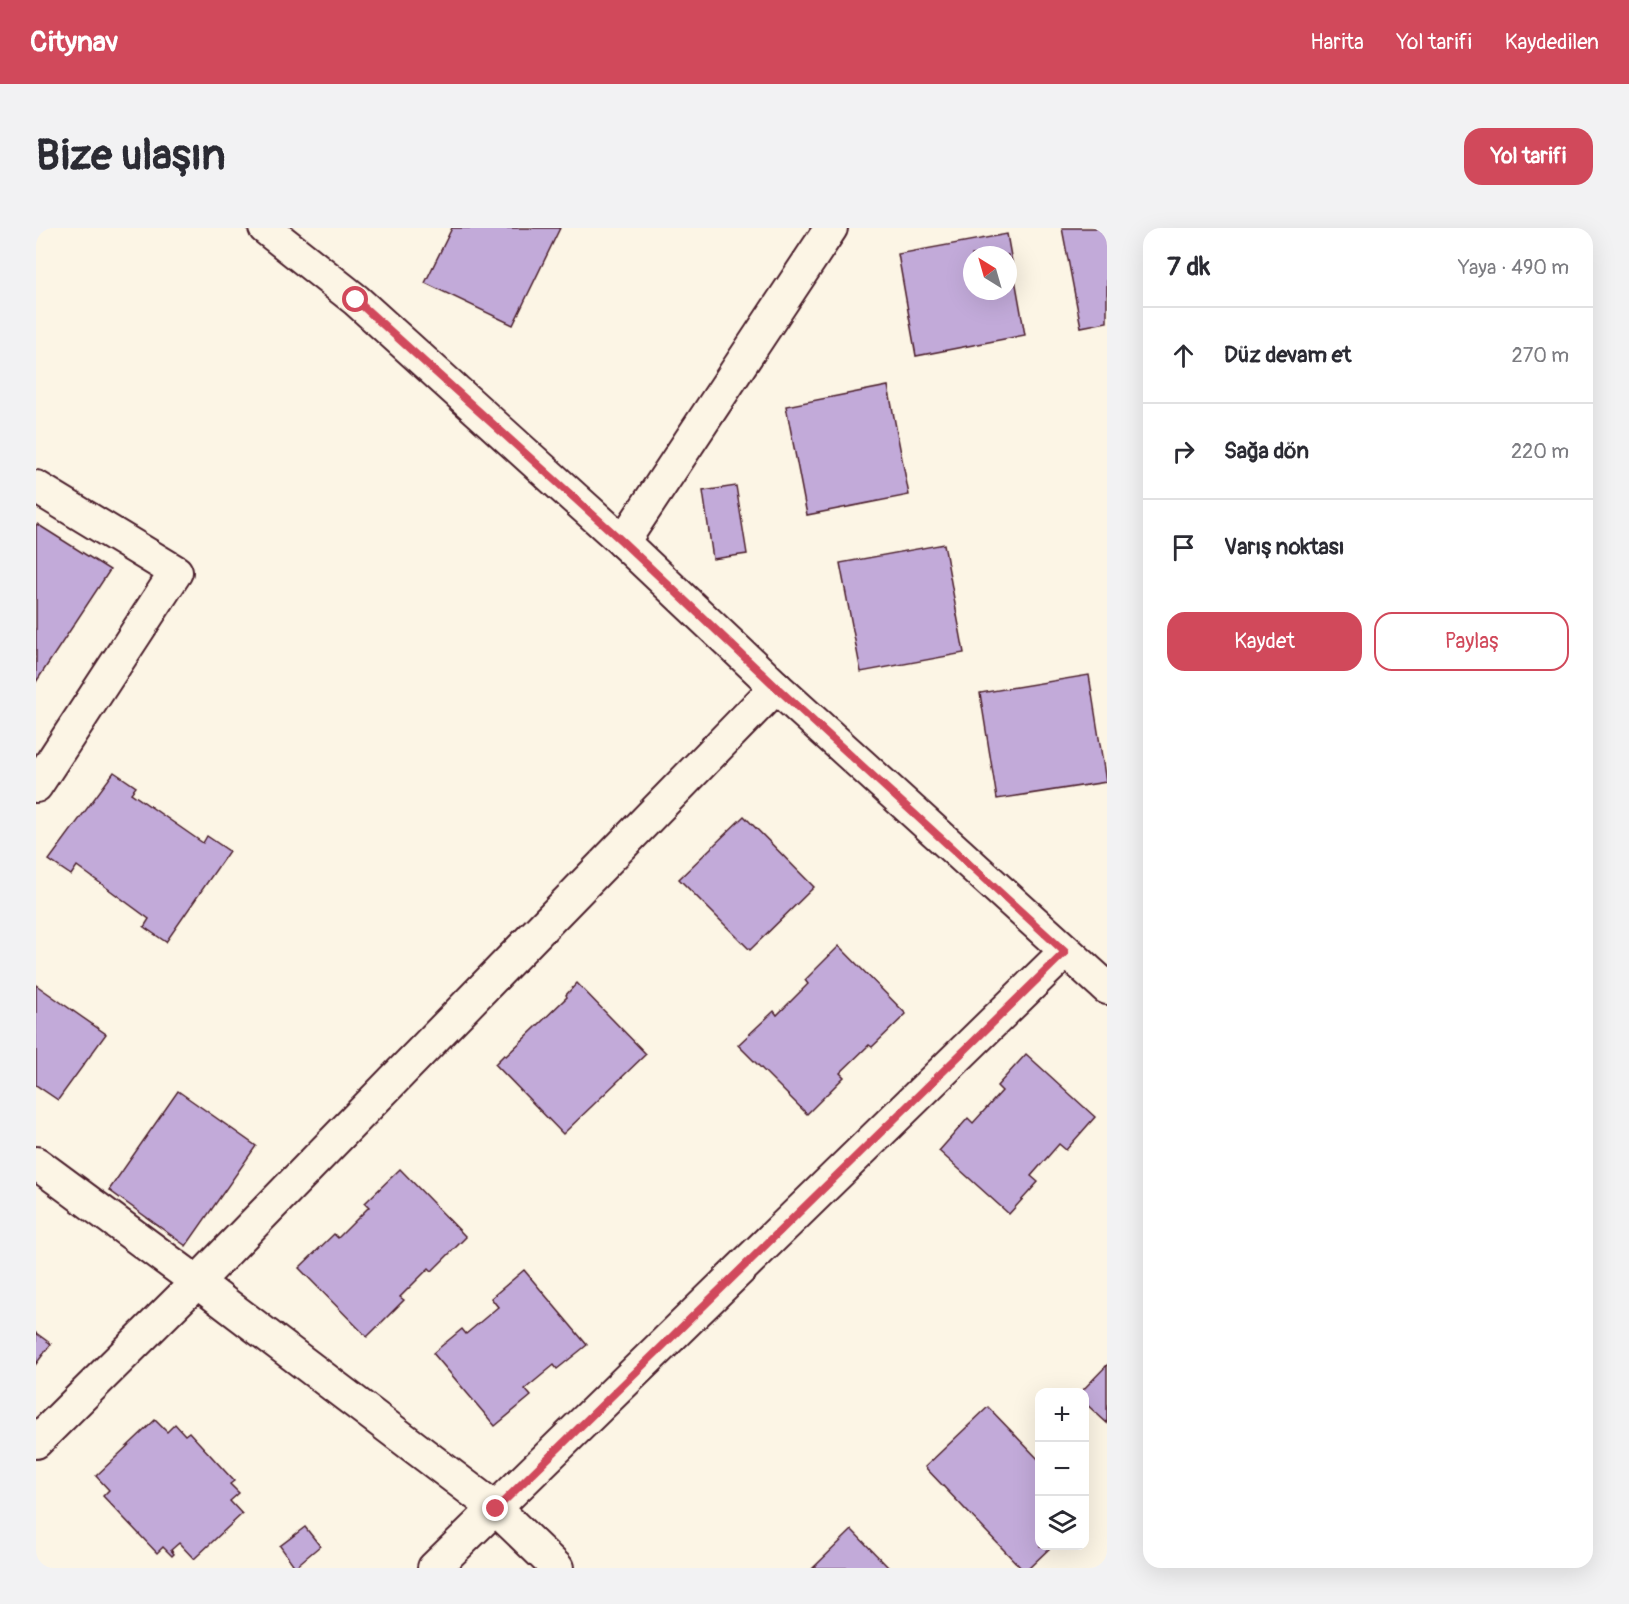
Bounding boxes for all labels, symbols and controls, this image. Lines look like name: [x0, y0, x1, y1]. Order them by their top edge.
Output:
text: Citynav: [30, 25, 118, 60]
text: Harita: [1310, 29, 1364, 56]
text: Yol tarifi: [1397, 29, 1472, 56]
text: Kaydedilen: [1505, 29, 1599, 56]
button: Yol tarifi: [1464, 128, 1593, 185]
text: Bize ulaşın: [36, 130, 226, 182]
north arrow: [963, 246, 1017, 300]
text: 7 dk: [1167, 251, 1210, 283]
text: Yaya · 490 m: [1458, 255, 1569, 280]
route start: [342, 286, 368, 312]
icon: ahead: [1167, 339, 1200, 372]
text: Düz devam et: [1224, 341, 1351, 369]
text: 270 m: [1511, 343, 1569, 368]
icon: right: [1167, 435, 1200, 468]
text: Sağa dön: [1224, 437, 1309, 465]
text: 220 m: [1511, 439, 1569, 464]
icon: arrive: [1167, 531, 1200, 564]
text: Varış noktası: [1224, 533, 1345, 561]
button: Kaydet: [1167, 612, 1362, 671]
button: Paylaş: [1374, 612, 1569, 671]
map controls: [1035, 1388, 1089, 1550]
button: +: [1035, 1388, 1089, 1442]
button: −: [1035, 1442, 1089, 1496]
route end: [482, 1495, 508, 1521]
button: layers: [1035, 1496, 1089, 1550]

